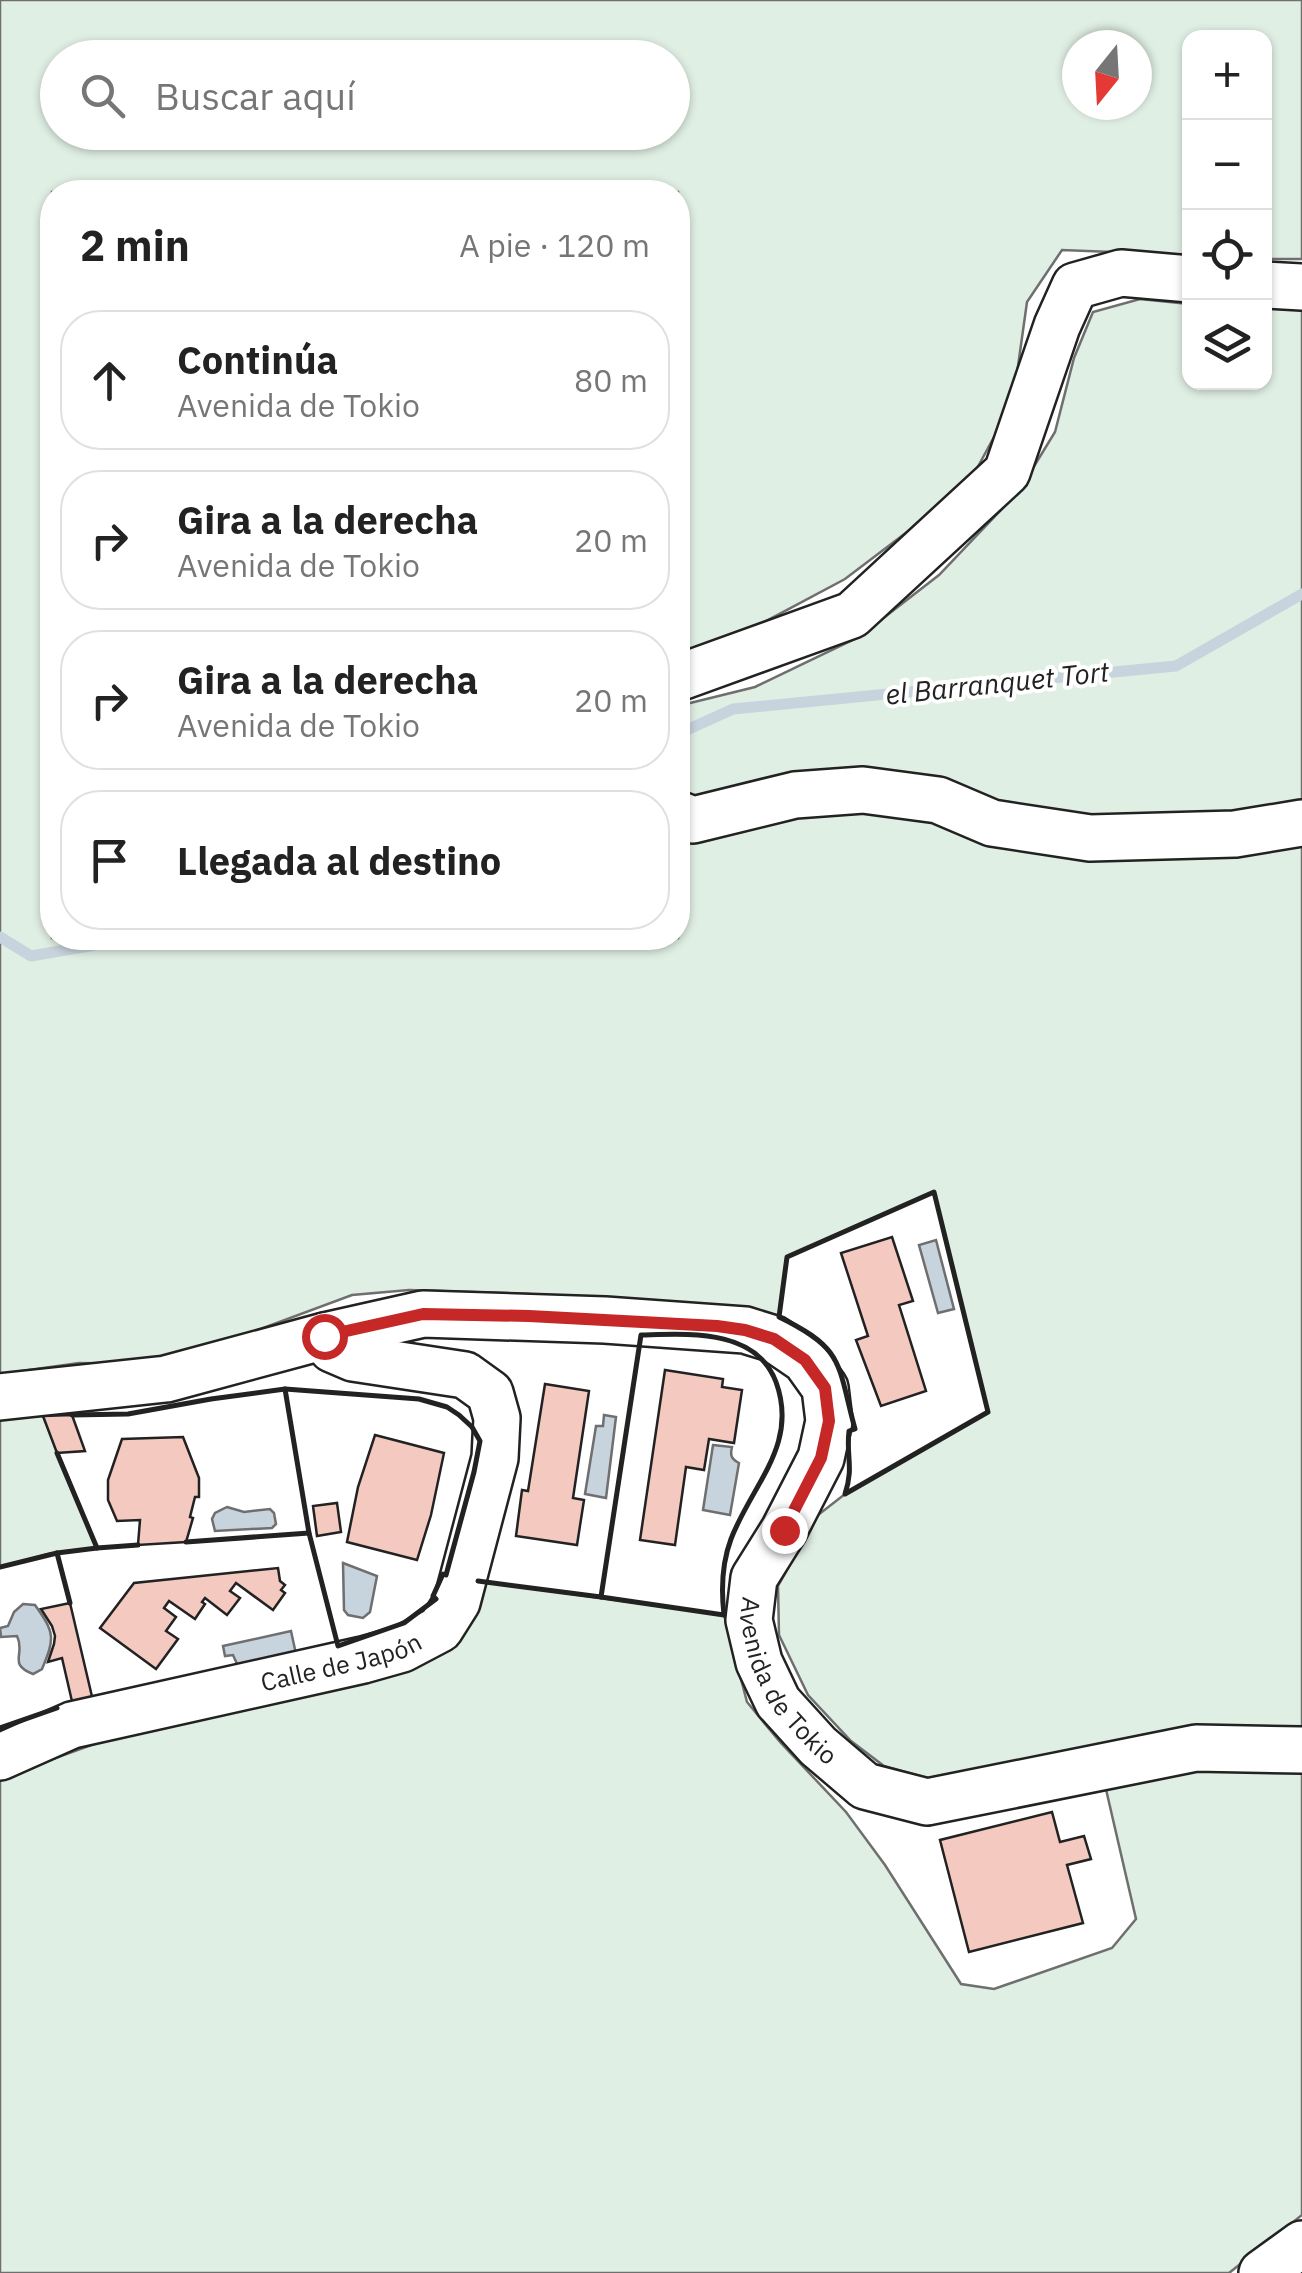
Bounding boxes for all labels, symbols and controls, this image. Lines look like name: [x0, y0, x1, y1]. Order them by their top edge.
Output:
north arrow: [1062, 30, 1152, 120]
map controls: [1182, 30, 1272, 390]
button: +: [1182, 30, 1272, 120]
search box: [40, 40, 690, 150]
icon: search: [75, 68, 130, 123]
text: Buscar aquí: [155, 71, 356, 120]
button: −: [1182, 120, 1272, 210]
button: locate: [1182, 210, 1272, 300]
text: 2 min: [80, 218, 190, 273]
text: A pie · 120 m: [459, 224, 650, 266]
button: layers: [1182, 300, 1272, 390]
text: Continúa: [177, 335, 338, 384]
icon: ahead: [82, 353, 137, 408]
text: 80 m: [574, 359, 648, 401]
text: Avenida de Tokio: [177, 384, 420, 426]
text: Gira a la derecha: [177, 495, 478, 544]
icon: right: [82, 513, 137, 568]
text: 20 m: [574, 519, 648, 561]
text: Avenida de Tokio: [177, 544, 420, 586]
water label: el Barranquet Tort: [883, 652, 1111, 713]
text: Gira a la derecha: [177, 655, 478, 704]
icon: right: [82, 673, 137, 728]
text: 20 m: [574, 679, 648, 721]
text: Avenida de Tokio: [177, 704, 420, 746]
icon: arrive: [82, 833, 137, 888]
text: Llegada al destino: [177, 836, 501, 885]
route start: [302, 1314, 348, 1360]
route end: [762, 1508, 808, 1554]
street label: Avenida de Tokio: [733, 1596, 844, 1771]
street label: Calle de Japón: [257, 1625, 427, 1698]

